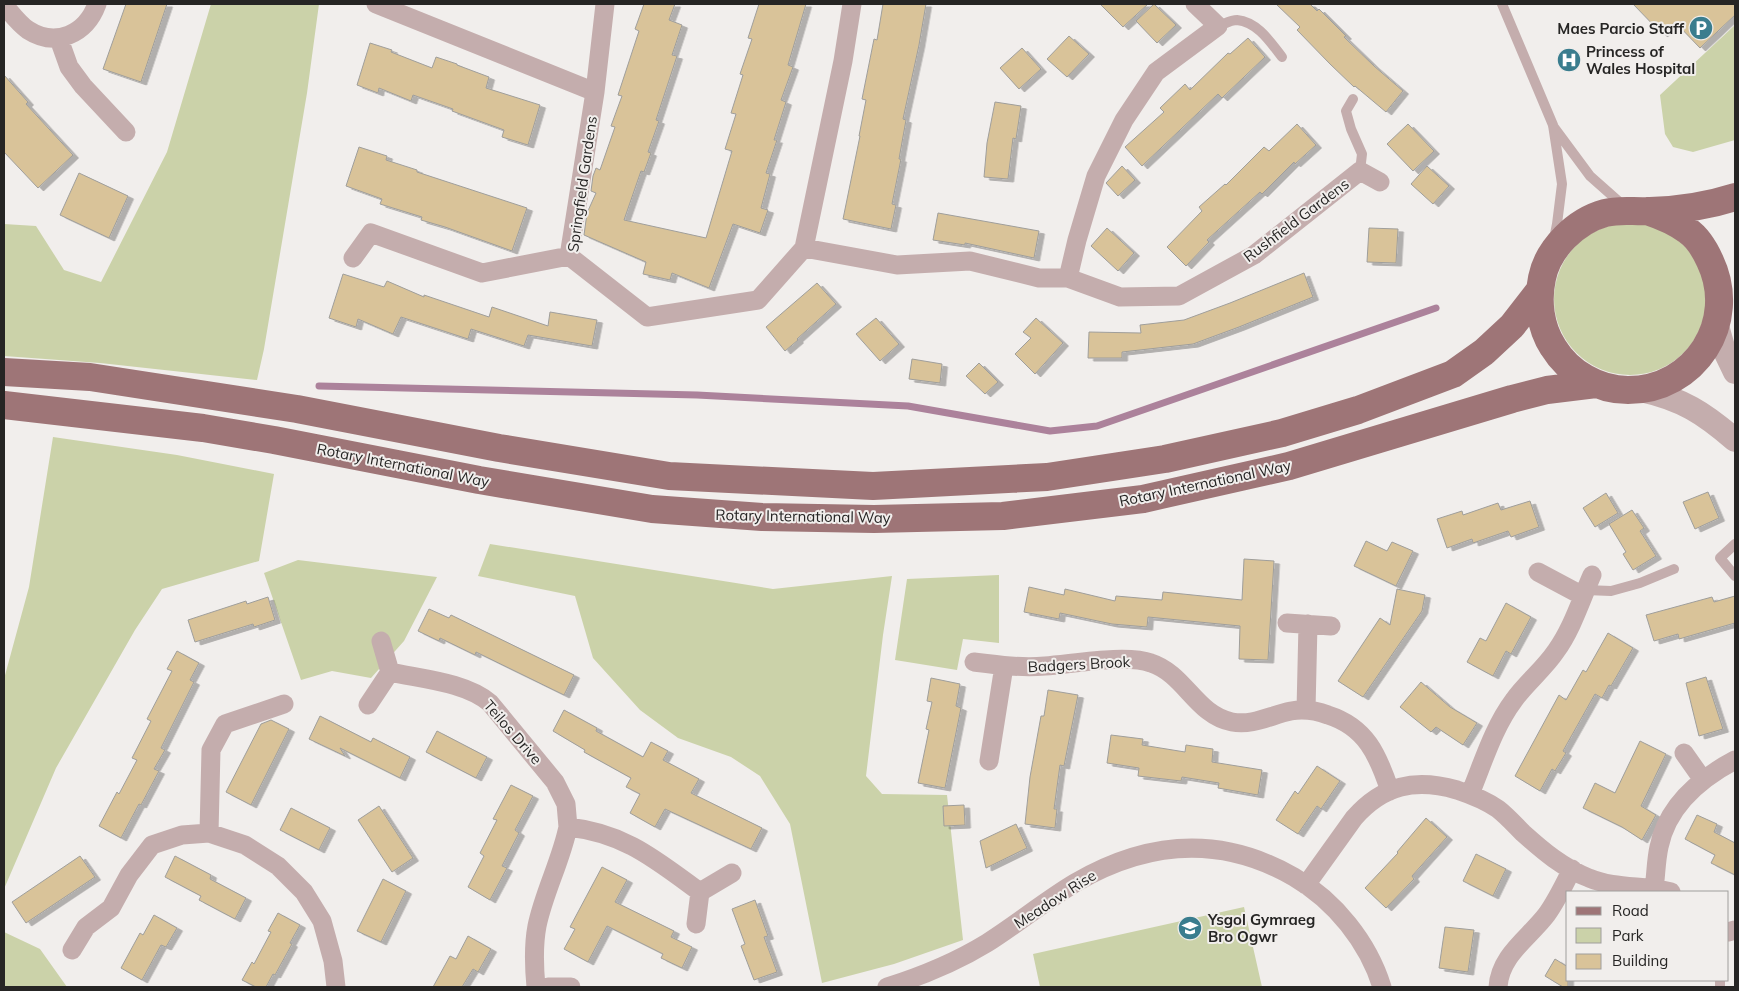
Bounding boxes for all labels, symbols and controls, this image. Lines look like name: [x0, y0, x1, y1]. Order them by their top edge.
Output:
parking icon: Maes Parcio Staff: [1688, 15, 1714, 41]
place label: Maes Parcio Staff: [1557, 19, 1684, 38]
place label: Princess of Wales Hospital: [1586, 42, 1695, 78]
hospital icon: Princess of Wales Hospital: [1556, 47, 1582, 73]
street label: Springfield Gardens: [563, 115, 601, 253]
street label: Rushfield Gardens: [1239, 174, 1353, 266]
street label: Rotary International Way: [315, 439, 491, 491]
street label: Rotary International Way: [1117, 455, 1293, 511]
street label: Rotary International Way: [715, 505, 891, 527]
street label: Badgers Brook: [1027, 652, 1131, 676]
street label: Teilos Drive: [480, 696, 546, 768]
street label: Meadow Rise: [1010, 865, 1100, 933]
legend: [1566, 891, 1729, 981]
text: Road: [1612, 901, 1649, 920]
place label: Ysgol Gymraeg Bro Ogwr: [1207, 910, 1315, 946]
school or university icon: Ysgol Gymraeg Bro Ogwr: [1177, 915, 1203, 941]
text: Park: [1612, 926, 1644, 945]
text: Building: [1612, 951, 1668, 970]

